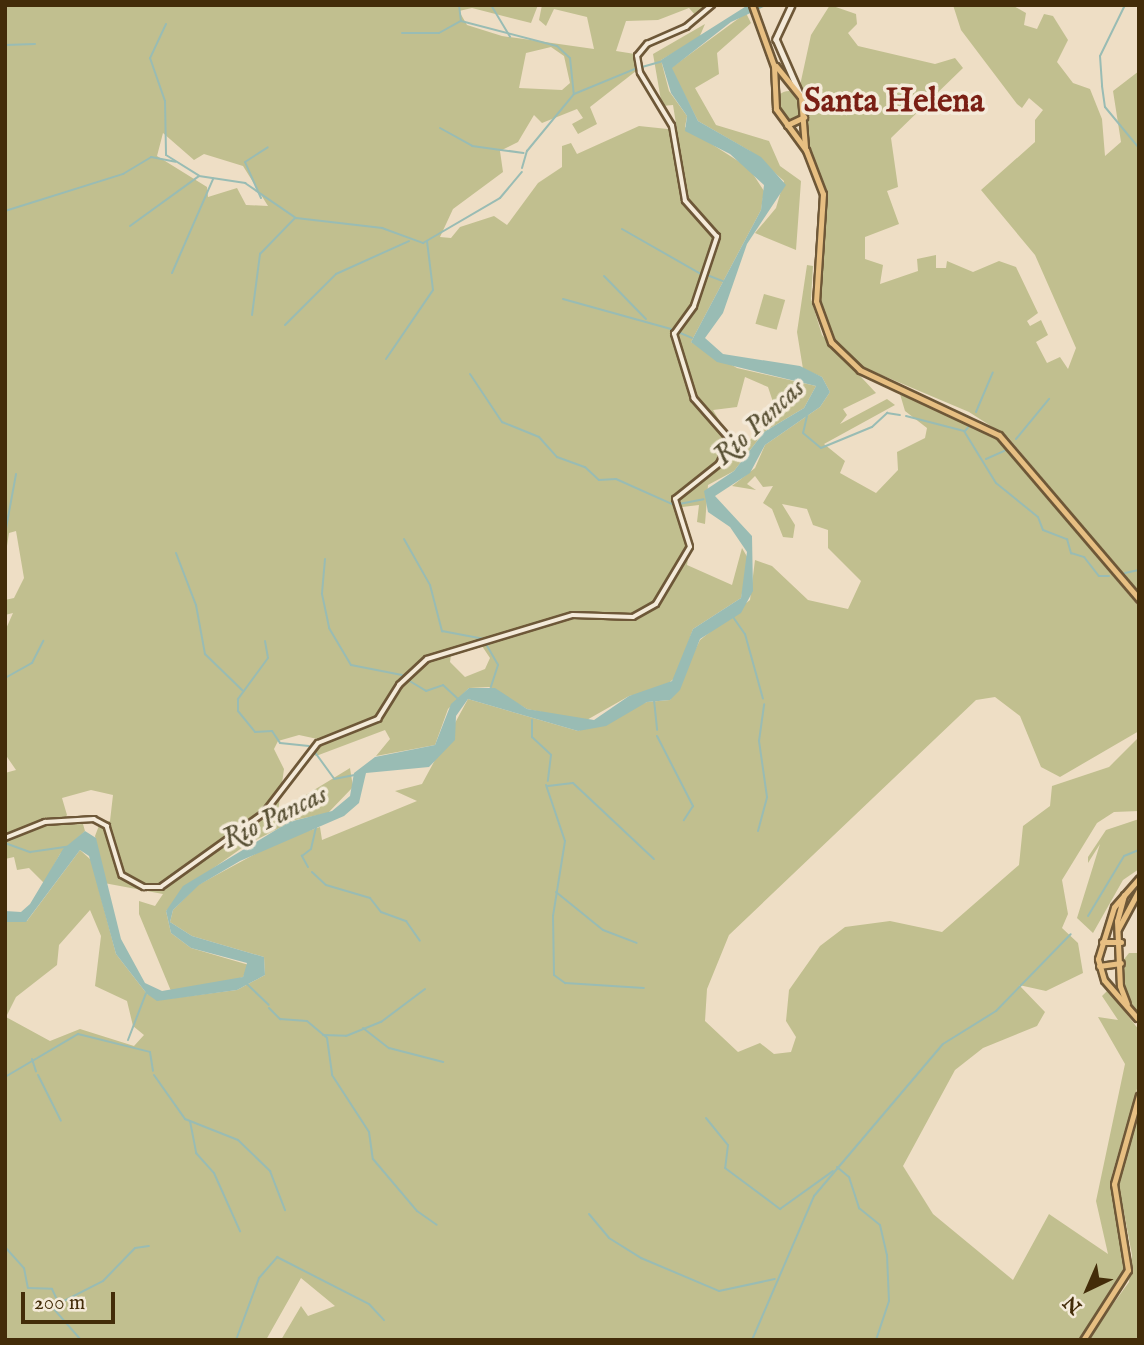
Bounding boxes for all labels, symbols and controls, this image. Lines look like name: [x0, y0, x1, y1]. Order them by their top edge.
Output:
district label: Santa Helena: [804, 83, 984, 123]
water label: Rio Pancas: [708, 372, 812, 474]
water label: Rio Pancas: [217, 778, 333, 858]
north arrow: [1053, 1254, 1123, 1324]
scale bar: [24, 1278, 119, 1322]
text: 200 m: [34, 1290, 85, 1317]
text: N: [1059, 1290, 1088, 1318]

